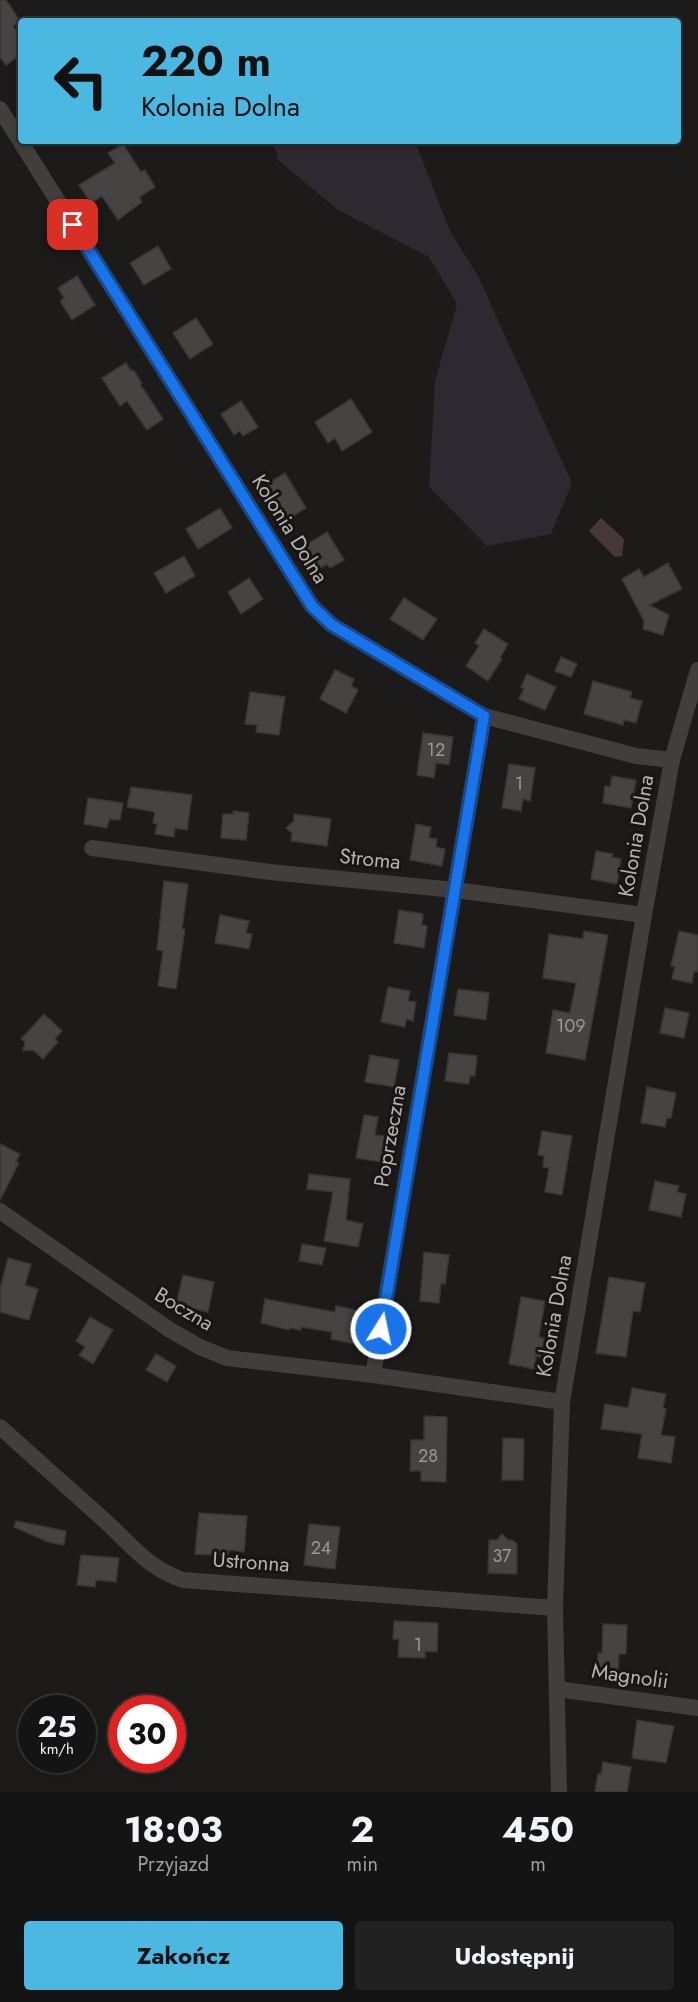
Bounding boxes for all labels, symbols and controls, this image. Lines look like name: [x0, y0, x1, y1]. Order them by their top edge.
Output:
text: 220 m: [141, 31, 271, 92]
icon: left: [42, 42, 120, 120]
text: Kolonia Dolna: [141, 87, 300, 126]
pin: [47, 199, 98, 250]
icon: arrive: [56, 208, 89, 241]
street label: Kolonia Dolna: [245, 469, 335, 589]
house number: 12: [427, 737, 445, 763]
house number: 1: [515, 771, 523, 797]
street label: Kolonia Dolna: [610, 773, 662, 899]
street label: Stroma: [338, 841, 402, 877]
house number: 109: [556, 1013, 586, 1039]
street label: Poprzeczna: [366, 1083, 414, 1189]
street label: Kolonia Dolna: [528, 1253, 580, 1379]
street label: Boczna: [149, 1280, 219, 1338]
position arrow: [349, 1297, 413, 1361]
house number: 28: [418, 1443, 438, 1469]
house number: 24: [311, 1535, 331, 1561]
house number: 37: [492, 1543, 512, 1569]
street label: Ustronna: [211, 1544, 291, 1580]
house number: 1: [414, 1632, 422, 1658]
street label: Magnolii: [590, 1656, 670, 1696]
speed limit sign: 30: [108, 1695, 186, 1773]
text: 25: [37, 1705, 77, 1748]
text: km/h: [40, 1738, 74, 1760]
text: 18:03: [124, 1803, 223, 1855]
text: 2: [350, 1803, 374, 1855]
text: 450: [502, 1803, 574, 1855]
text: Przyjazd: [138, 1850, 209, 1879]
text: min: [347, 1850, 378, 1879]
text: m: [530, 1850, 546, 1879]
button: Zakończ: [24, 1921, 343, 1990]
button: Udostępnij: [355, 1921, 674, 1990]

